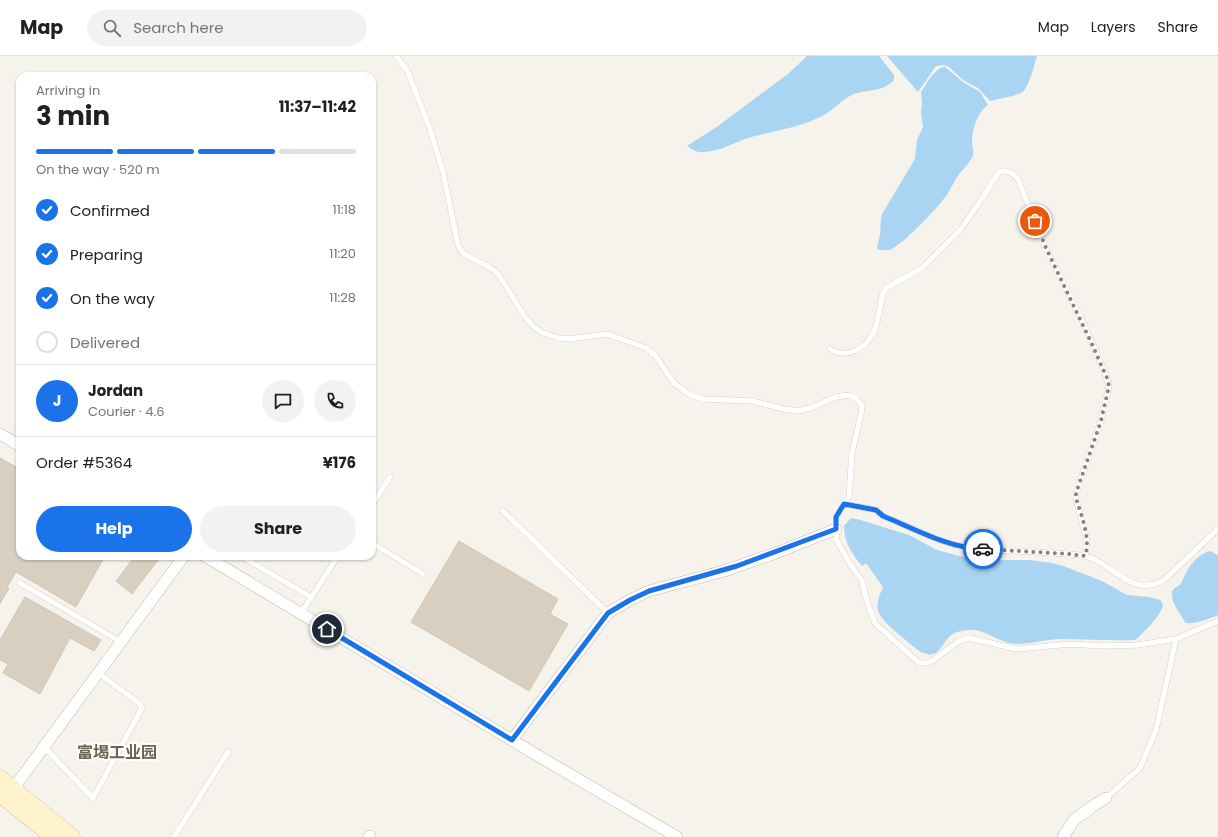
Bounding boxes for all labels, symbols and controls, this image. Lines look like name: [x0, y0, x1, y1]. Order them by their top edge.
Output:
search box: [87, 10, 367, 46]
text: Map: [20, 14, 63, 41]
icon: search: [101, 17, 123, 39]
text: Search here: [133, 17, 224, 38]
text: Map: [1038, 17, 1069, 37]
text: Layers: [1091, 17, 1135, 37]
text: Share: [1157, 17, 1198, 37]
text: Arriving in: [36, 81, 100, 100]
text: 11:37–11:42: [279, 96, 356, 117]
text: 3 min: [36, 98, 110, 134]
text: On the way · 520 m: [36, 160, 160, 179]
icon: check: [36, 199, 58, 221]
text: Confirmed: [70, 200, 150, 221]
text: 11:18: [333, 200, 356, 219]
pin: [1018, 204, 1052, 238]
icon: bag: [1024, 210, 1046, 232]
icon: check: [36, 243, 58, 265]
text: Preparing: [70, 244, 143, 265]
text: 11:20: [329, 244, 356, 263]
icon: check: [36, 287, 58, 309]
text: On the way: [70, 288, 155, 309]
text: 11:28: [329, 288, 356, 307]
text: Delivered: [70, 332, 140, 353]
text: Jordan: [88, 380, 143, 401]
button: chat: [262, 380, 304, 422]
button: phone: [314, 380, 356, 422]
text: J: [53, 390, 61, 411]
text: Courier · 4.6: [88, 402, 165, 421]
text: Order #5364: [36, 452, 132, 473]
text: ¥176: [323, 452, 356, 473]
button: Help: [36, 506, 192, 552]
button: Share: [200, 506, 356, 552]
courier: [963, 529, 1003, 569]
icon: car: [972, 538, 994, 560]
pin: [310, 612, 344, 646]
icon: home: [316, 618, 338, 640]
district label: 富堨工业园: [77, 741, 157, 764]

